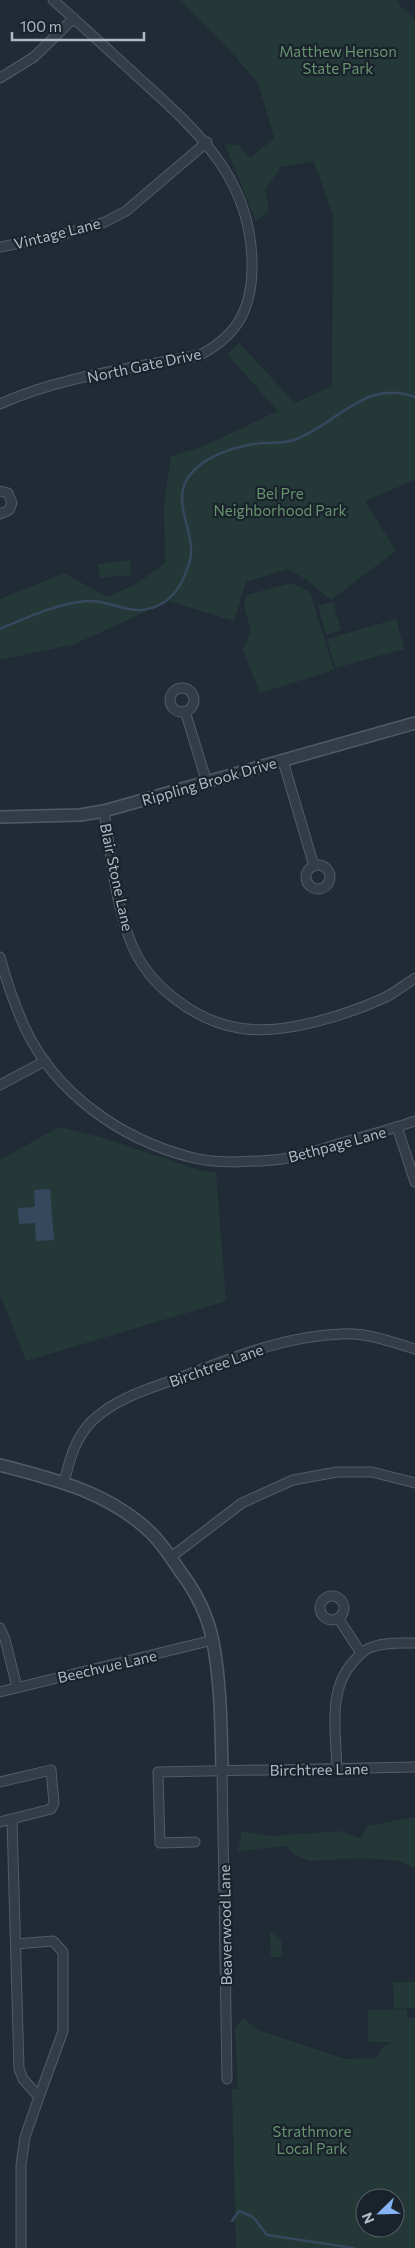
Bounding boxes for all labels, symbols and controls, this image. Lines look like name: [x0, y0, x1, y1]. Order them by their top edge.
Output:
scale bar: [12, 10, 145, 42]
text: 100 m: [20, 17, 62, 35]
park label: Matthew Henson State Park: [279, 42, 397, 77]
street label: Vintage Lane: [12, 214, 102, 252]
street label: North Gate Drive: [85, 344, 203, 386]
park label: Bel Pre Neighborhood Park: [213, 484, 347, 519]
street label: Rippling Brook Drive: [139, 753, 279, 809]
street label: Blair Stone Lane: [97, 821, 137, 933]
street label: Bethpage Lane: [286, 1122, 388, 1166]
street label: Birchtree Lane: [166, 1340, 266, 1390]
street label: Beechvue Lane: [56, 1646, 158, 1686]
street label: Birchtree Lane: [269, 1759, 369, 1779]
street label: Beaverwood Lane: [215, 1864, 235, 1986]
park label: Strathmore Local Park: [273, 2122, 352, 2157]
north arrow: [355, 2188, 405, 2238]
text: N: [358, 2210, 377, 2226]

